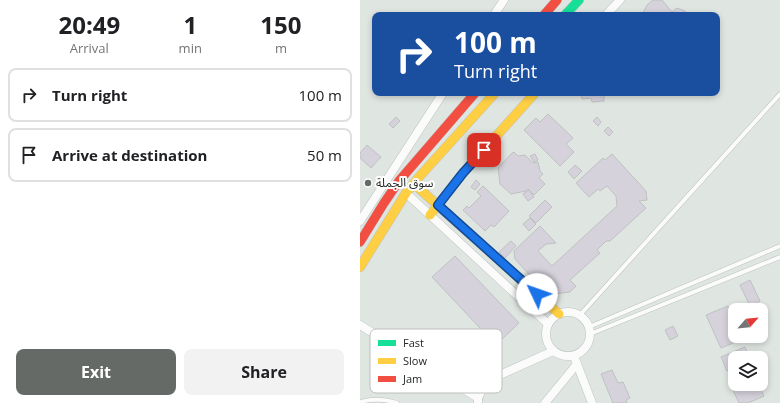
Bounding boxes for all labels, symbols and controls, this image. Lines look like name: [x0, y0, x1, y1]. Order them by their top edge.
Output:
text: 20:49: [58, 8, 120, 41]
text: 1: [183, 8, 197, 41]
text: 150: [260, 8, 302, 41]
text: 100 m: [454, 23, 537, 61]
icon: right: [388, 28, 440, 80]
text: Arrival: [70, 39, 109, 57]
text: min: [179, 39, 202, 57]
text: m: [275, 39, 287, 57]
text: Turn right: [454, 59, 537, 83]
icon: right: [18, 84, 40, 106]
text: Turn right: [52, 85, 127, 105]
text: 100 m: [298, 85, 342, 105]
pin: [467, 133, 501, 167]
icon: arrive: [473, 139, 495, 161]
icon: arrive: [18, 144, 40, 166]
text: Arrive at destination: [52, 145, 207, 165]
text: 50 m: [307, 145, 342, 165]
place label: سوق الجملة: [376, 174, 433, 191]
marker: سوق الجملة: [363, 178, 373, 188]
position arrow: [516, 273, 558, 315]
north arrow: [728, 303, 768, 343]
map controls: [728, 303, 768, 391]
legend: [370, 329, 502, 393]
text: Fast: [403, 335, 424, 350]
button: Exit: [16, 349, 176, 395]
button: Share: [184, 349, 344, 395]
button: layers: [728, 351, 768, 391]
text: Slow: [403, 353, 427, 368]
text: Jam: [402, 371, 422, 386]

